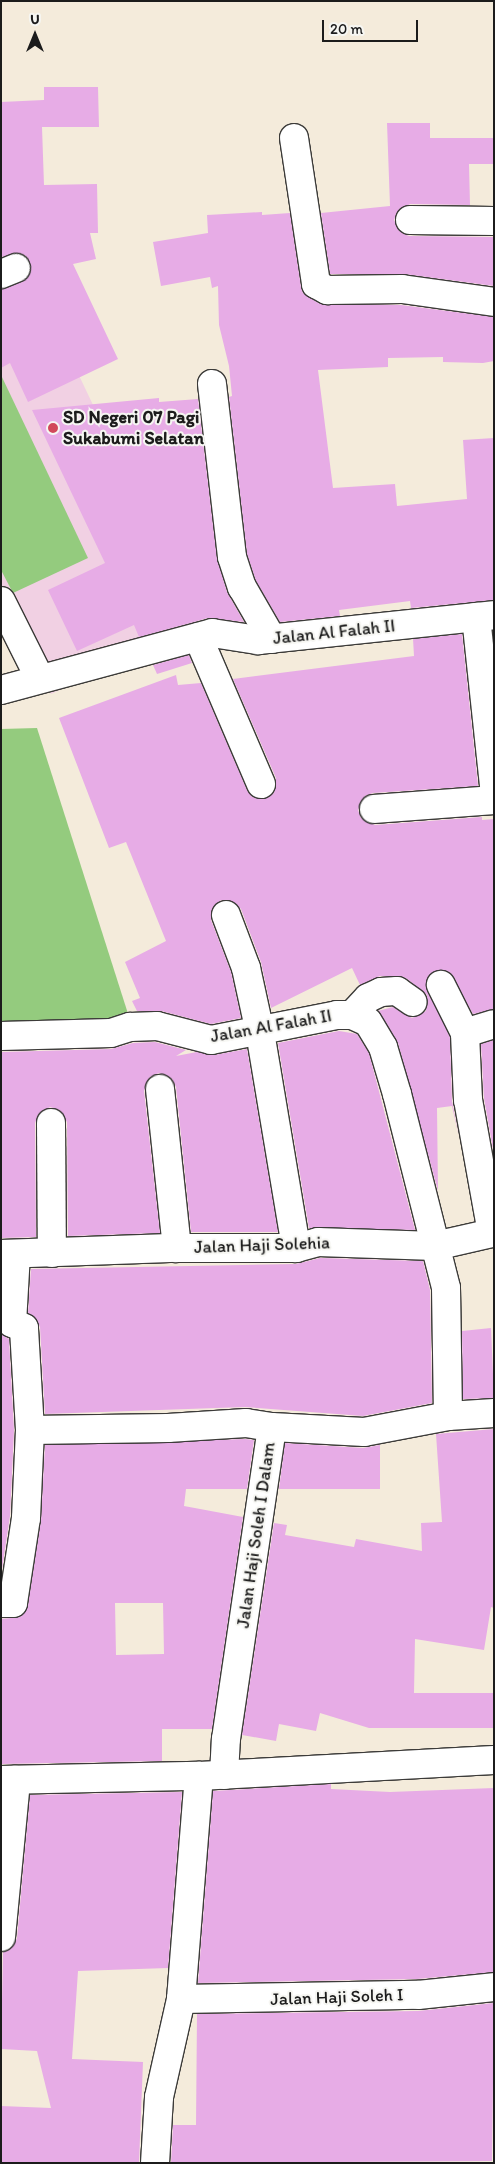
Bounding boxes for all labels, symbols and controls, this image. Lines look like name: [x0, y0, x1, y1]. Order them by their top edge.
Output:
north arrow: [10, 10, 60, 60]
scale bar: [325, 10, 421, 42]
text: U: [30, 11, 40, 28]
text: 20 m: [330, 20, 363, 38]
place label: SD Negeri 07 Pagi Sukabumi Selatan: [63, 407, 203, 449]
marker: SD Negeri 07 Pagi Sukabumi Selatan: [47, 422, 59, 434]
street label: Jalan Al Falah II: [272, 615, 396, 649]
street label: Jalan Al Falah II: [209, 1005, 333, 1047]
street label: Jalan Haji Solehia: [193, 1232, 331, 1258]
street label: Jalan Haji Soleh I Dalam: [232, 1441, 280, 1629]
street label: Jalan Haji Soleh I: [270, 1984, 404, 2010]

